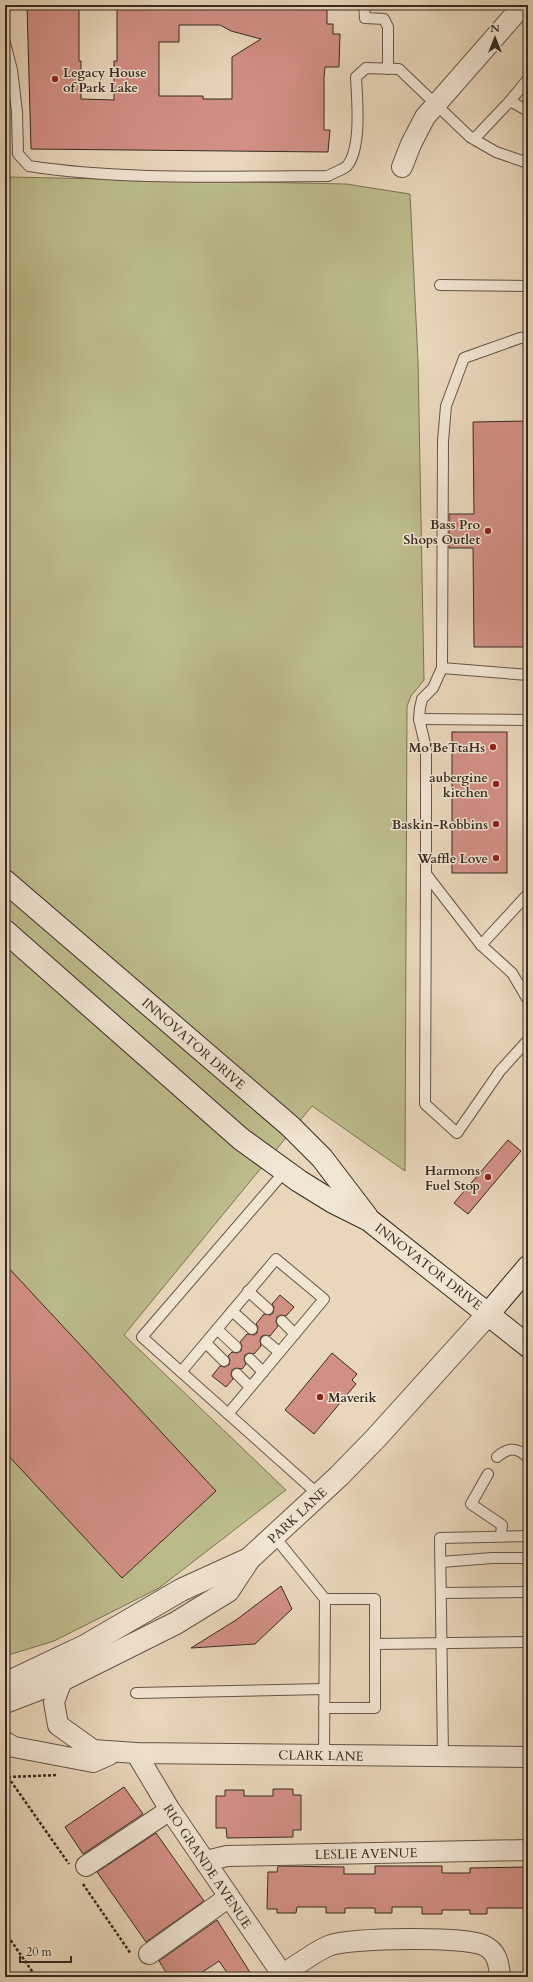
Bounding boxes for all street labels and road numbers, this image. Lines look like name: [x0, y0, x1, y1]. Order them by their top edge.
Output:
street label: INNOVATOR DRIVE: [138, 994, 249, 1094]
street label: INNOVATOR DRIVE: [371, 1219, 486, 1314]
street label: PARK LANE: [264, 1483, 331, 1548]
street label: CLARK LANE: [278, 1746, 364, 1766]
street label: RIO GRANDE AVENUE: [159, 1801, 256, 1932]
street label: LESLIE AVENUE: [314, 1844, 418, 1864]

